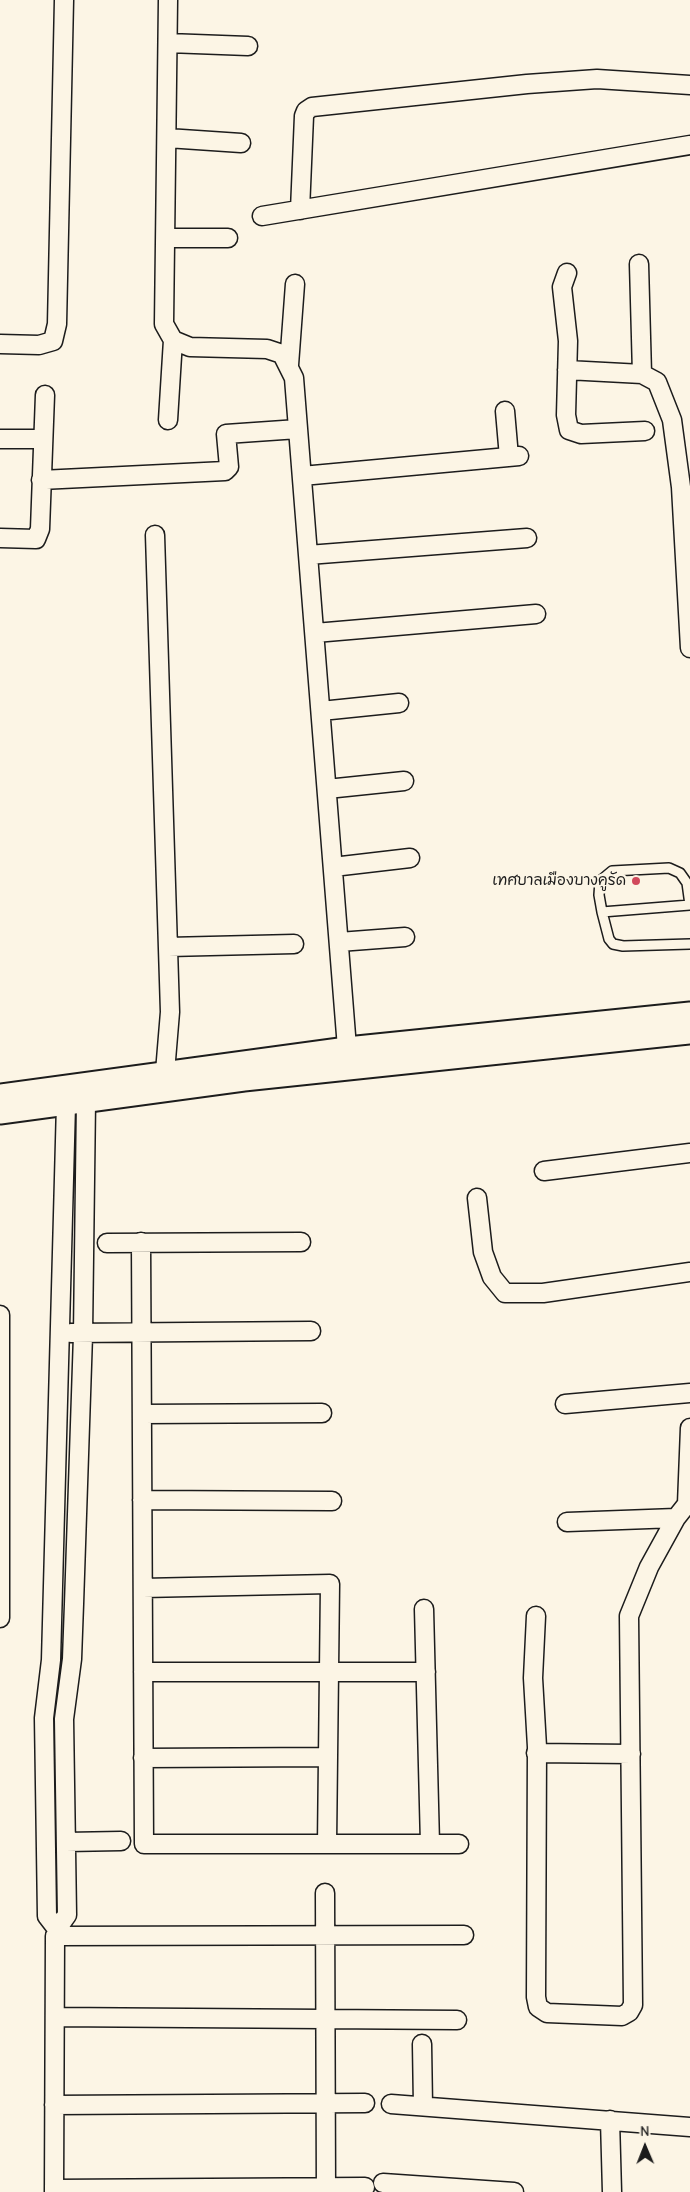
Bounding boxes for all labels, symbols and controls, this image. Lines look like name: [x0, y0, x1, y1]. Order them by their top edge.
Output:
place label: เทศบาลเมืองบางคูรัด: [492, 872, 626, 890]
marker: เทศบาลเมืองบางคูรัด: [630, 875, 642, 887]
north arrow: [620, 2122, 670, 2172]
text: N: [640, 2123, 649, 2140]

